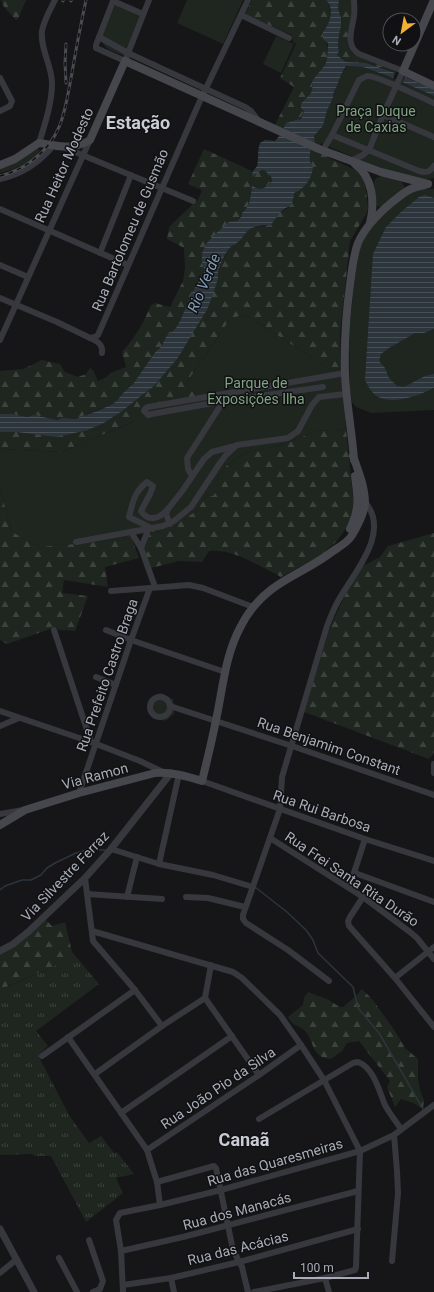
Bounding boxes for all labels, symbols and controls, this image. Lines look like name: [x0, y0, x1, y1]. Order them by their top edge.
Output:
north arrow: [382, 12, 422, 52]
text: N: [390, 32, 404, 48]
park label: Praça Duque de Caxias: [336, 103, 416, 135]
street label: Rua Heitor Modesto: [31, 105, 97, 225]
district label: Estação: [106, 112, 170, 133]
street label: Rua Bartolomeu de Gusmão: [89, 146, 172, 314]
water label: Rio Verde: [184, 251, 224, 315]
park label: Parque de Exposições Ilha: [207, 375, 305, 407]
street label: Rua Prefeito Castro Braga: [73, 596, 141, 754]
street label: Rua Benjamim Constant: [255, 714, 403, 778]
street label: Via Ramon: [60, 760, 130, 792]
street label: Rua Rui Barbosa: [271, 787, 373, 835]
street label: Via Silvestre Ferraz: [18, 828, 112, 924]
street label: Rua Frei Santa Rita Durão: [282, 828, 422, 930]
street label: Rua João Pio da Silva: [158, 1044, 278, 1132]
district label: Canaã: [219, 1129, 270, 1150]
street label: Rua das Quaresmeiras: [205, 1135, 345, 1189]
street label: Rua dos Manacás: [181, 1189, 293, 1233]
street label: Rua das Acácias: [186, 1228, 290, 1268]
scale bar: [294, 1254, 368, 1280]
text: 100 m: [300, 1261, 334, 1275]

